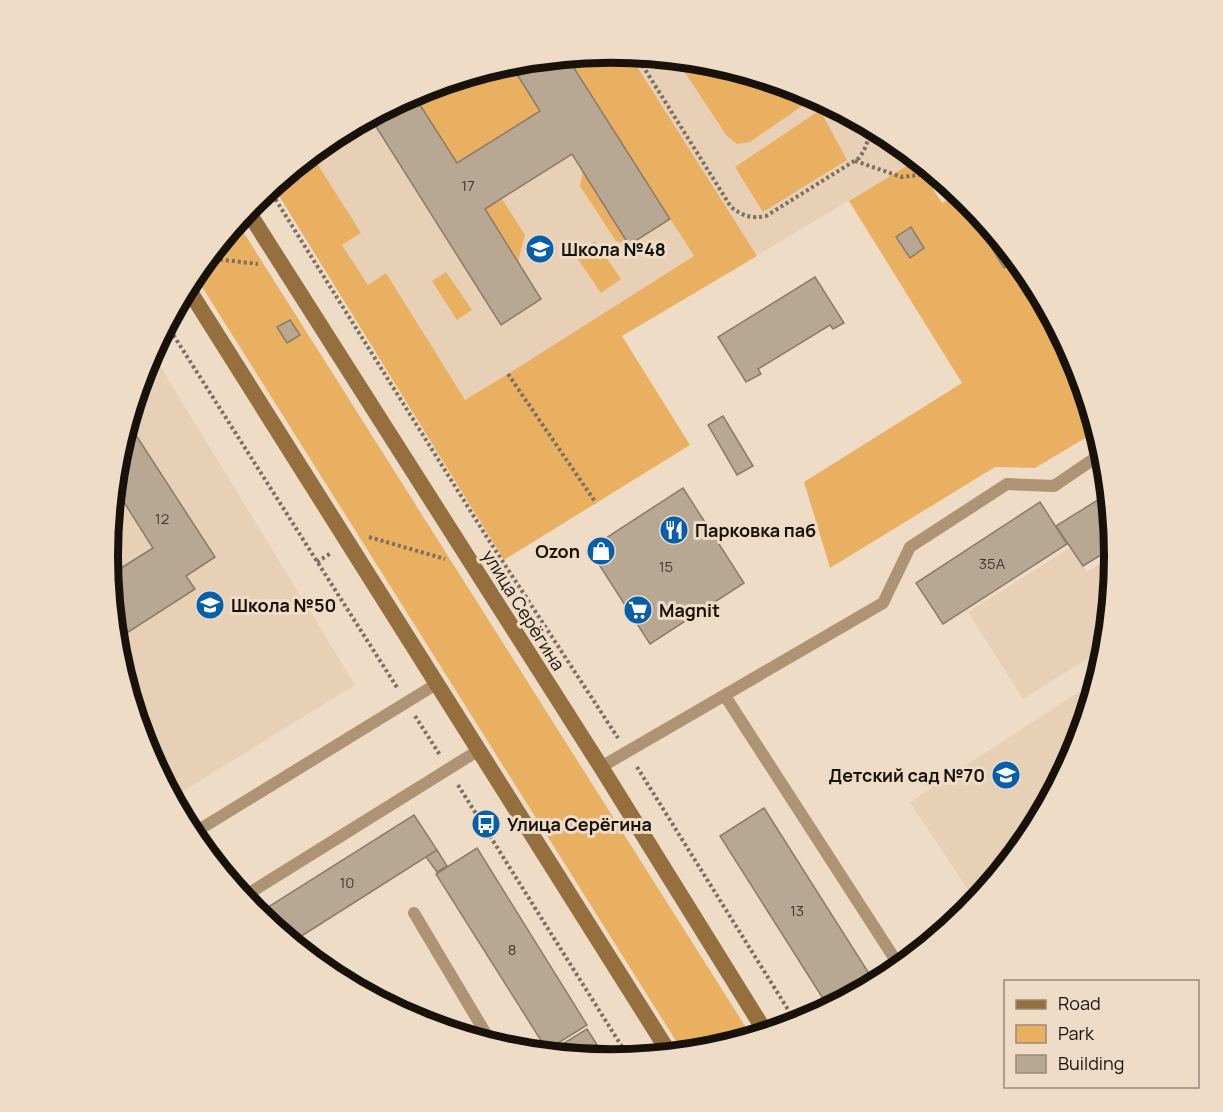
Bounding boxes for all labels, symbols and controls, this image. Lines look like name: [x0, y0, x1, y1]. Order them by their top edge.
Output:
house number: 17: [461, 175, 475, 196]
school or university icon: Школа №48: [524, 233, 556, 265]
place label: Школа №48: [561, 237, 666, 261]
house number: 12: [155, 508, 169, 529]
restaurant icon: Парковка паб: [658, 514, 690, 546]
place label: Парковка паб: [695, 518, 816, 542]
shop icon: Ozon: [585, 535, 617, 567]
place label: Ozon: [535, 539, 580, 563]
street label: улица Серёгина: [477, 545, 571, 675]
house number: 35А: [979, 553, 1006, 574]
house number: 15: [659, 556, 673, 577]
school or university icon: Школа №50: [194, 589, 226, 621]
place label: Школа №50: [231, 593, 336, 617]
supermarket icon: Magnit: [622, 594, 654, 626]
place label: Magnit: [659, 598, 720, 622]
school or university icon: Детский сад №70: [990, 759, 1022, 791]
place label: Детский сад №70: [829, 763, 985, 787]
bus stop icon: Улица Серёгина: [470, 808, 502, 840]
place label: Улица Серёгина: [507, 812, 652, 836]
house number: 10: [340, 872, 355, 893]
house number: 13: [790, 900, 804, 921]
house number: 8: [508, 939, 516, 960]
legend: [1004, 980, 1199, 1088]
text: Road: [1058, 991, 1101, 1015]
text: Park: [1058, 1021, 1095, 1045]
text: Building: [1058, 1051, 1124, 1075]

